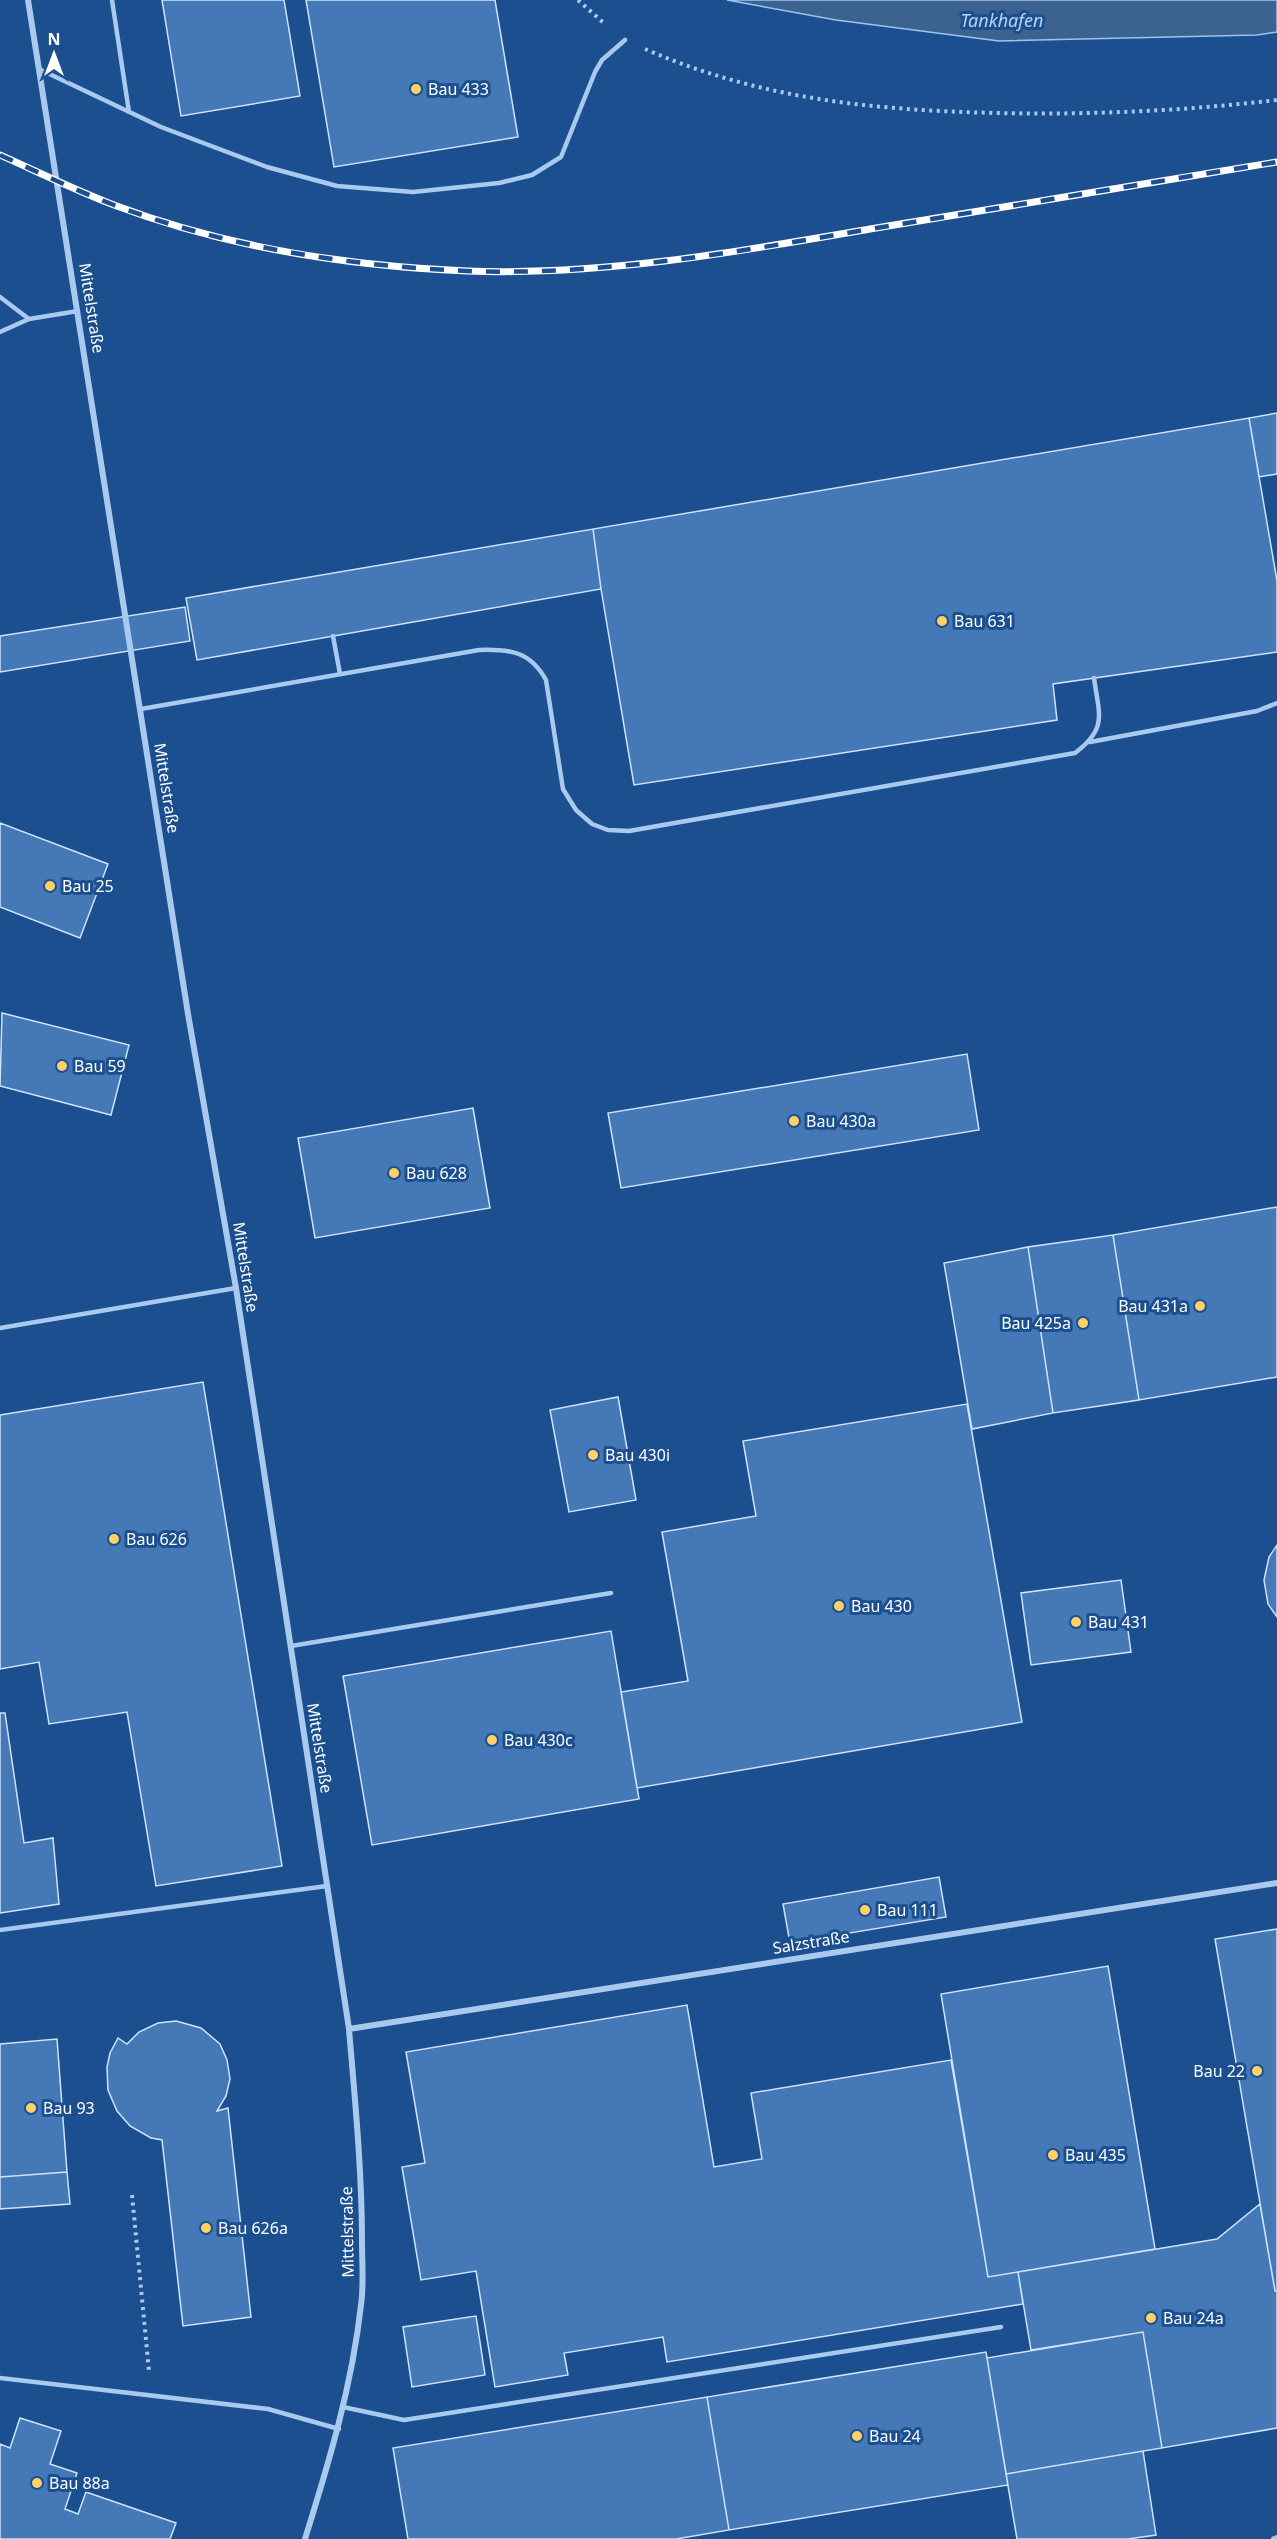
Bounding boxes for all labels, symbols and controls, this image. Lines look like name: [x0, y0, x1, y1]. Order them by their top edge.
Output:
water label: Tankhafen: [961, 8, 1043, 32]
north arrow: [24, 24, 84, 84]
text: N: [47, 28, 61, 50]
place label: Bau 433: [428, 78, 489, 100]
marker: Bau 433: [409, 82, 423, 96]
street label: Mittelstraße: [74, 261, 110, 355]
place label: Bau 631: [954, 610, 1015, 632]
marker: Bau 631: [935, 614, 949, 628]
street label: Mittelstraße: [149, 741, 185, 835]
place label: Bau 25: [62, 875, 114, 897]
marker: Bau 25: [43, 879, 57, 893]
place label: Bau 59: [74, 1055, 126, 1077]
marker: Bau 59: [55, 1059, 69, 1073]
place label: Bau 430a: [806, 1110, 876, 1132]
marker: Bau 430a: [787, 1114, 801, 1128]
place label: Bau 628: [406, 1162, 467, 1184]
marker: Bau 628: [387, 1166, 401, 1180]
street label: Mittelstraße: [228, 1220, 264, 1314]
place label: Bau 431a: [1118, 1295, 1188, 1317]
marker: Bau 431a: [1193, 1299, 1207, 1313]
place label: Bau 425a: [1001, 1312, 1071, 1334]
marker: Bau 425a: [1076, 1316, 1090, 1330]
place label: Bau 430i: [605, 1444, 670, 1466]
marker: Bau 430i: [586, 1448, 600, 1462]
place label: Bau 626: [126, 1528, 187, 1550]
marker: Bau 626: [107, 1532, 121, 1546]
place label: Bau 430: [851, 1595, 912, 1617]
marker: Bau 430: [832, 1599, 846, 1613]
place label: Bau 431: [1088, 1611, 1149, 1633]
marker: Bau 431: [1069, 1615, 1083, 1629]
street label: Mittelstraße: [302, 1701, 338, 1795]
place label: Bau 430c: [504, 1729, 573, 1751]
marker: Bau 430c: [485, 1733, 499, 1747]
place label: Bau 111: [877, 1899, 938, 1921]
marker: Bau 111: [858, 1903, 872, 1917]
street label: Salzstraße: [771, 1925, 851, 1959]
place label: Bau 22: [1193, 2060, 1245, 2082]
marker: Bau 22: [1250, 2064, 1264, 2078]
place label: Bau 93: [43, 2097, 95, 2119]
marker: Bau 93: [24, 2101, 38, 2115]
place label: Bau 435: [1065, 2144, 1126, 2166]
marker: Bau 435: [1046, 2148, 1060, 2162]
street label: Mittelstraße: [335, 2186, 359, 2278]
place label: Bau 626a: [218, 2217, 288, 2239]
marker: Bau 626a: [199, 2221, 213, 2235]
place label: Bau 24a: [1163, 2307, 1224, 2329]
marker: Bau 24a: [1144, 2311, 1158, 2325]
place label: Bau 24: [869, 2425, 921, 2447]
marker: Bau 24: [850, 2429, 864, 2443]
place label: Bau 88a: [49, 2472, 110, 2494]
marker: Bau 88a: [30, 2476, 44, 2490]

